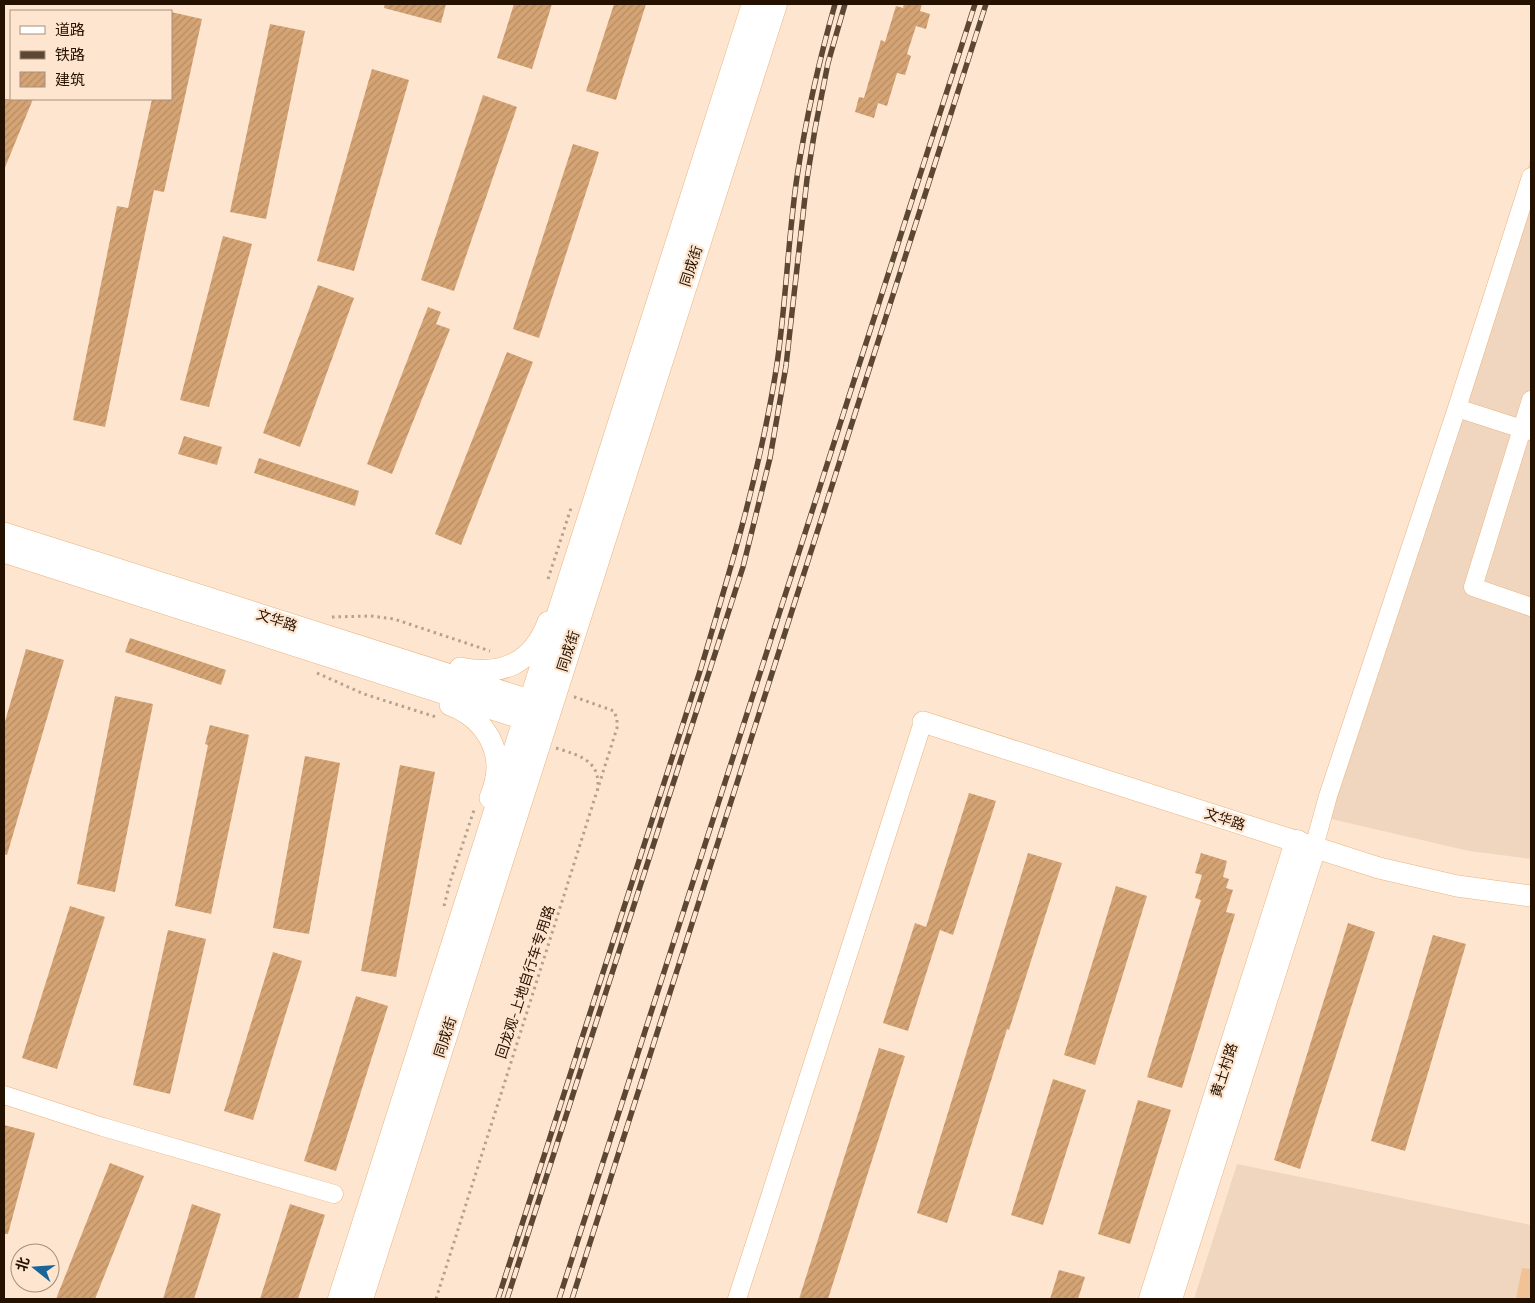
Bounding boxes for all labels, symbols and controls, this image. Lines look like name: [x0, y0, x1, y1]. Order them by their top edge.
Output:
legend: [10, 10, 172, 100]
text: 道路: [55, 19, 85, 40]
text: 铁路: [55, 44, 85, 65]
text: 建筑: [55, 69, 85, 90]
street label: 同成街: [675, 243, 706, 289]
street label: 文华路: [254, 604, 300, 635]
street label: 同成街: [552, 628, 583, 674]
street label: 文华路: [1202, 803, 1248, 834]
street label: 回龙观-上地自行车专用路: [491, 903, 558, 1061]
street label: 同成街: [429, 1014, 460, 1060]
street label: 黄土村路: [1206, 1040, 1241, 1099]
north arrow: [10, 1243, 60, 1293]
text: 北: [11, 1255, 33, 1274]

